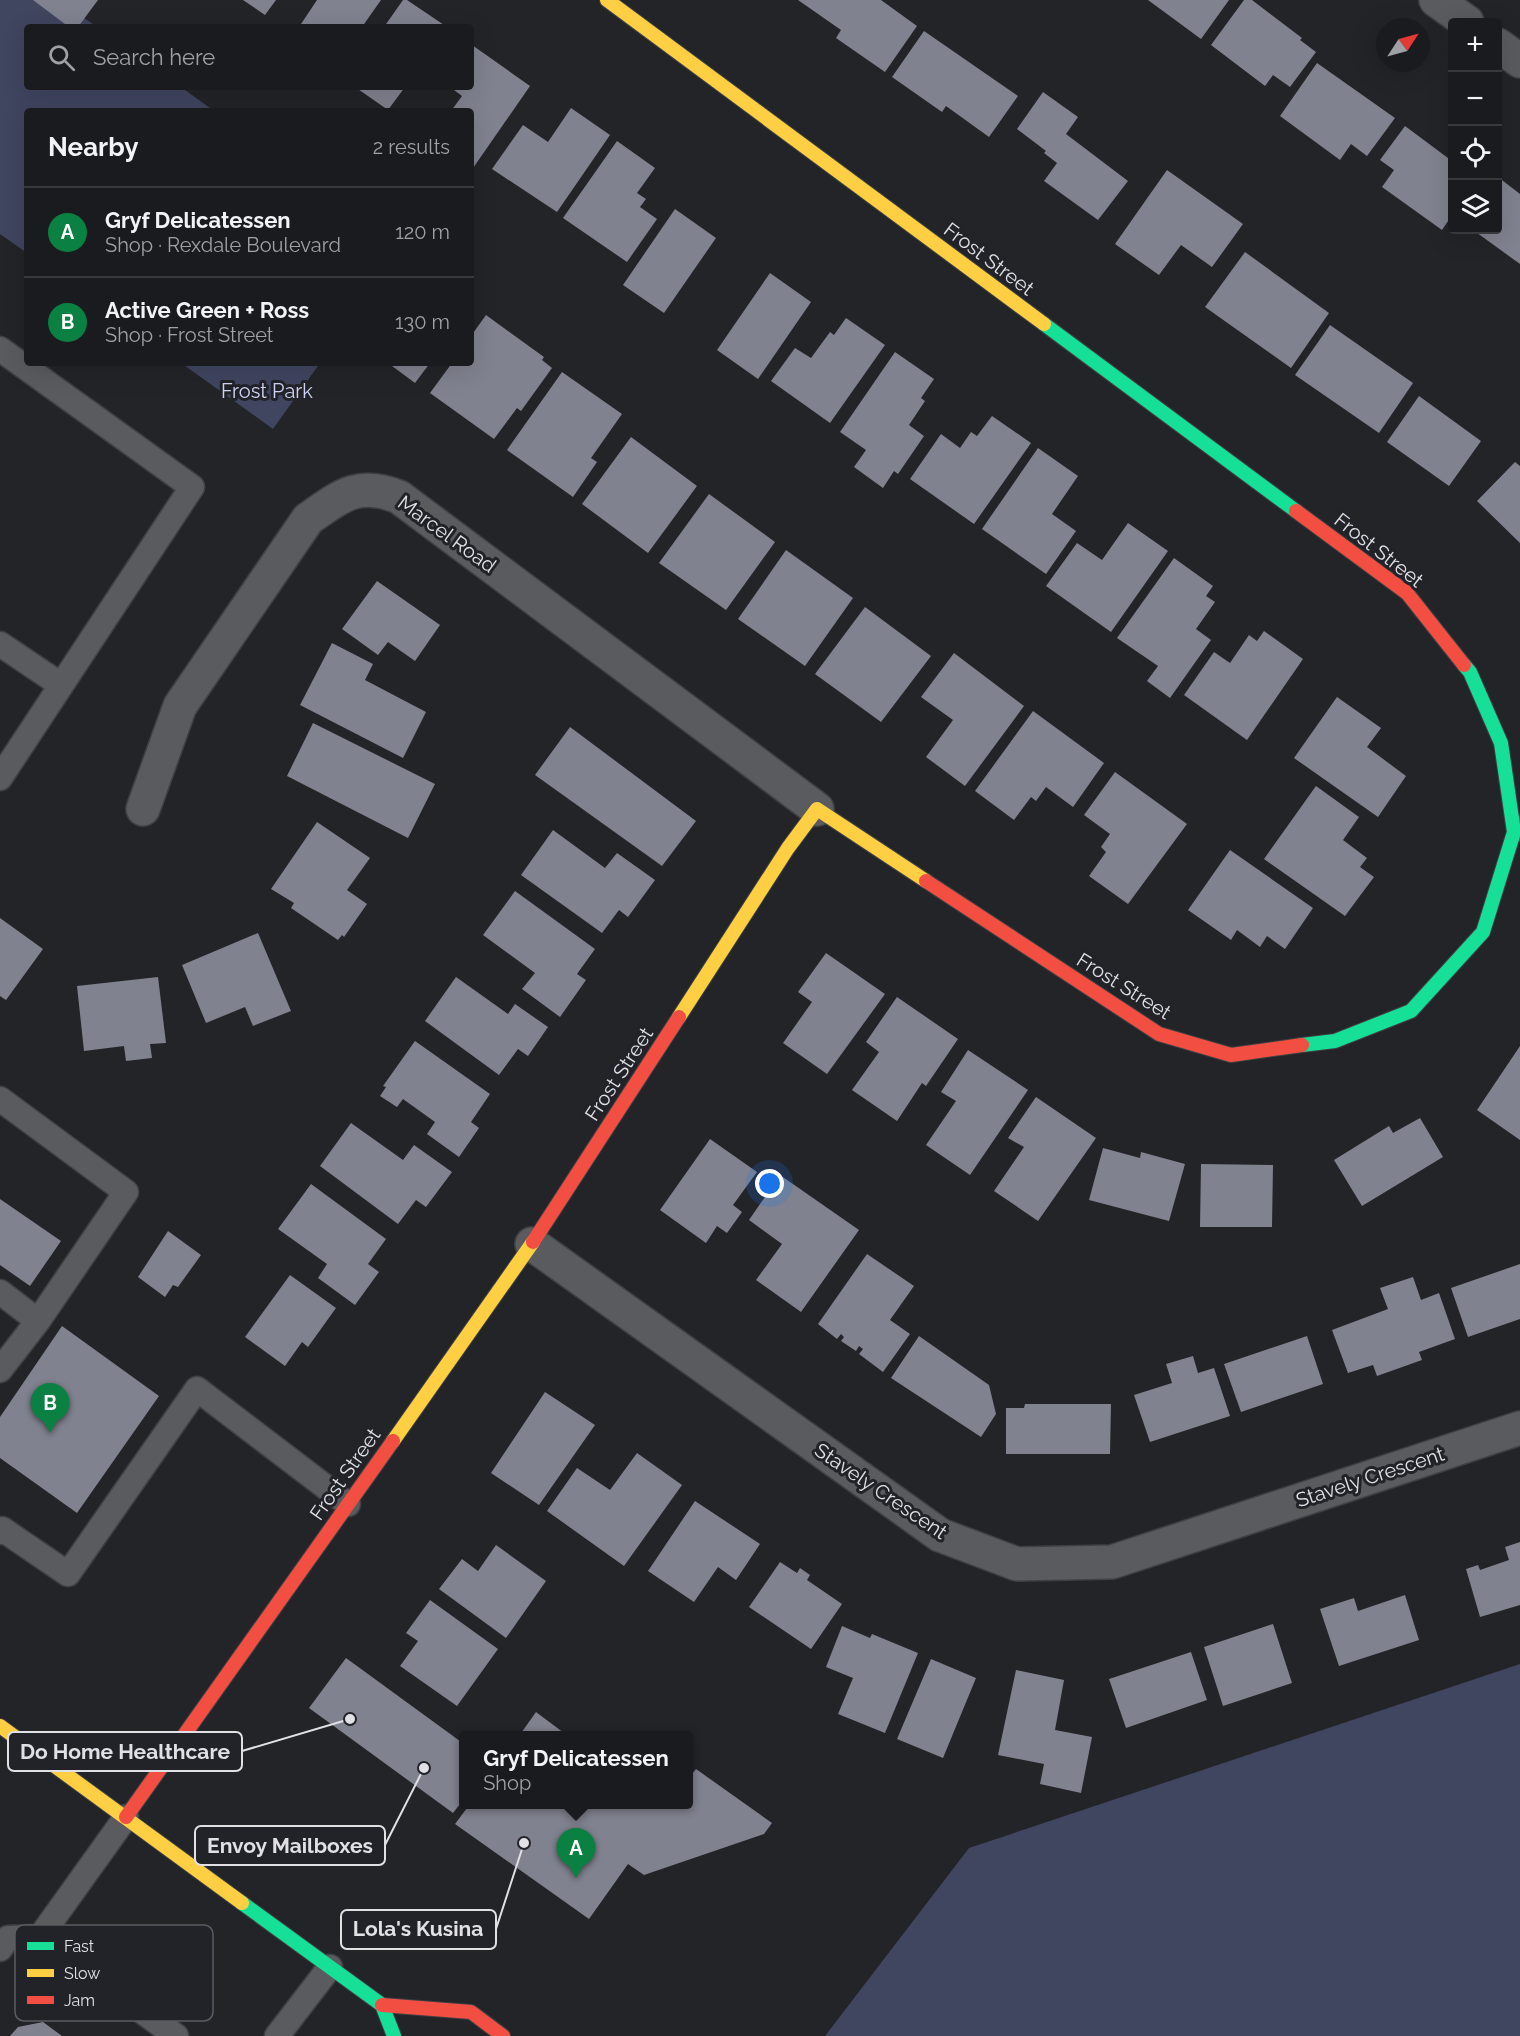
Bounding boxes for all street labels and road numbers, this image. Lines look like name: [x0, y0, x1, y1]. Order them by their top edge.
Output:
street label: Frost Street: [939, 217, 1039, 301]
street label: Marcel Road: [393, 490, 501, 578]
street label: Frost Street: [1330, 508, 1429, 592]
street label: Frost Street: [1072, 948, 1176, 1025]
street label: Frost Street: [580, 1023, 658, 1125]
street label: Frost Street: [305, 1423, 386, 1525]
street label: Stavely Crescent: [810, 1438, 952, 1544]
street label: Stavely Crescent: [1293, 1442, 1447, 1512]

